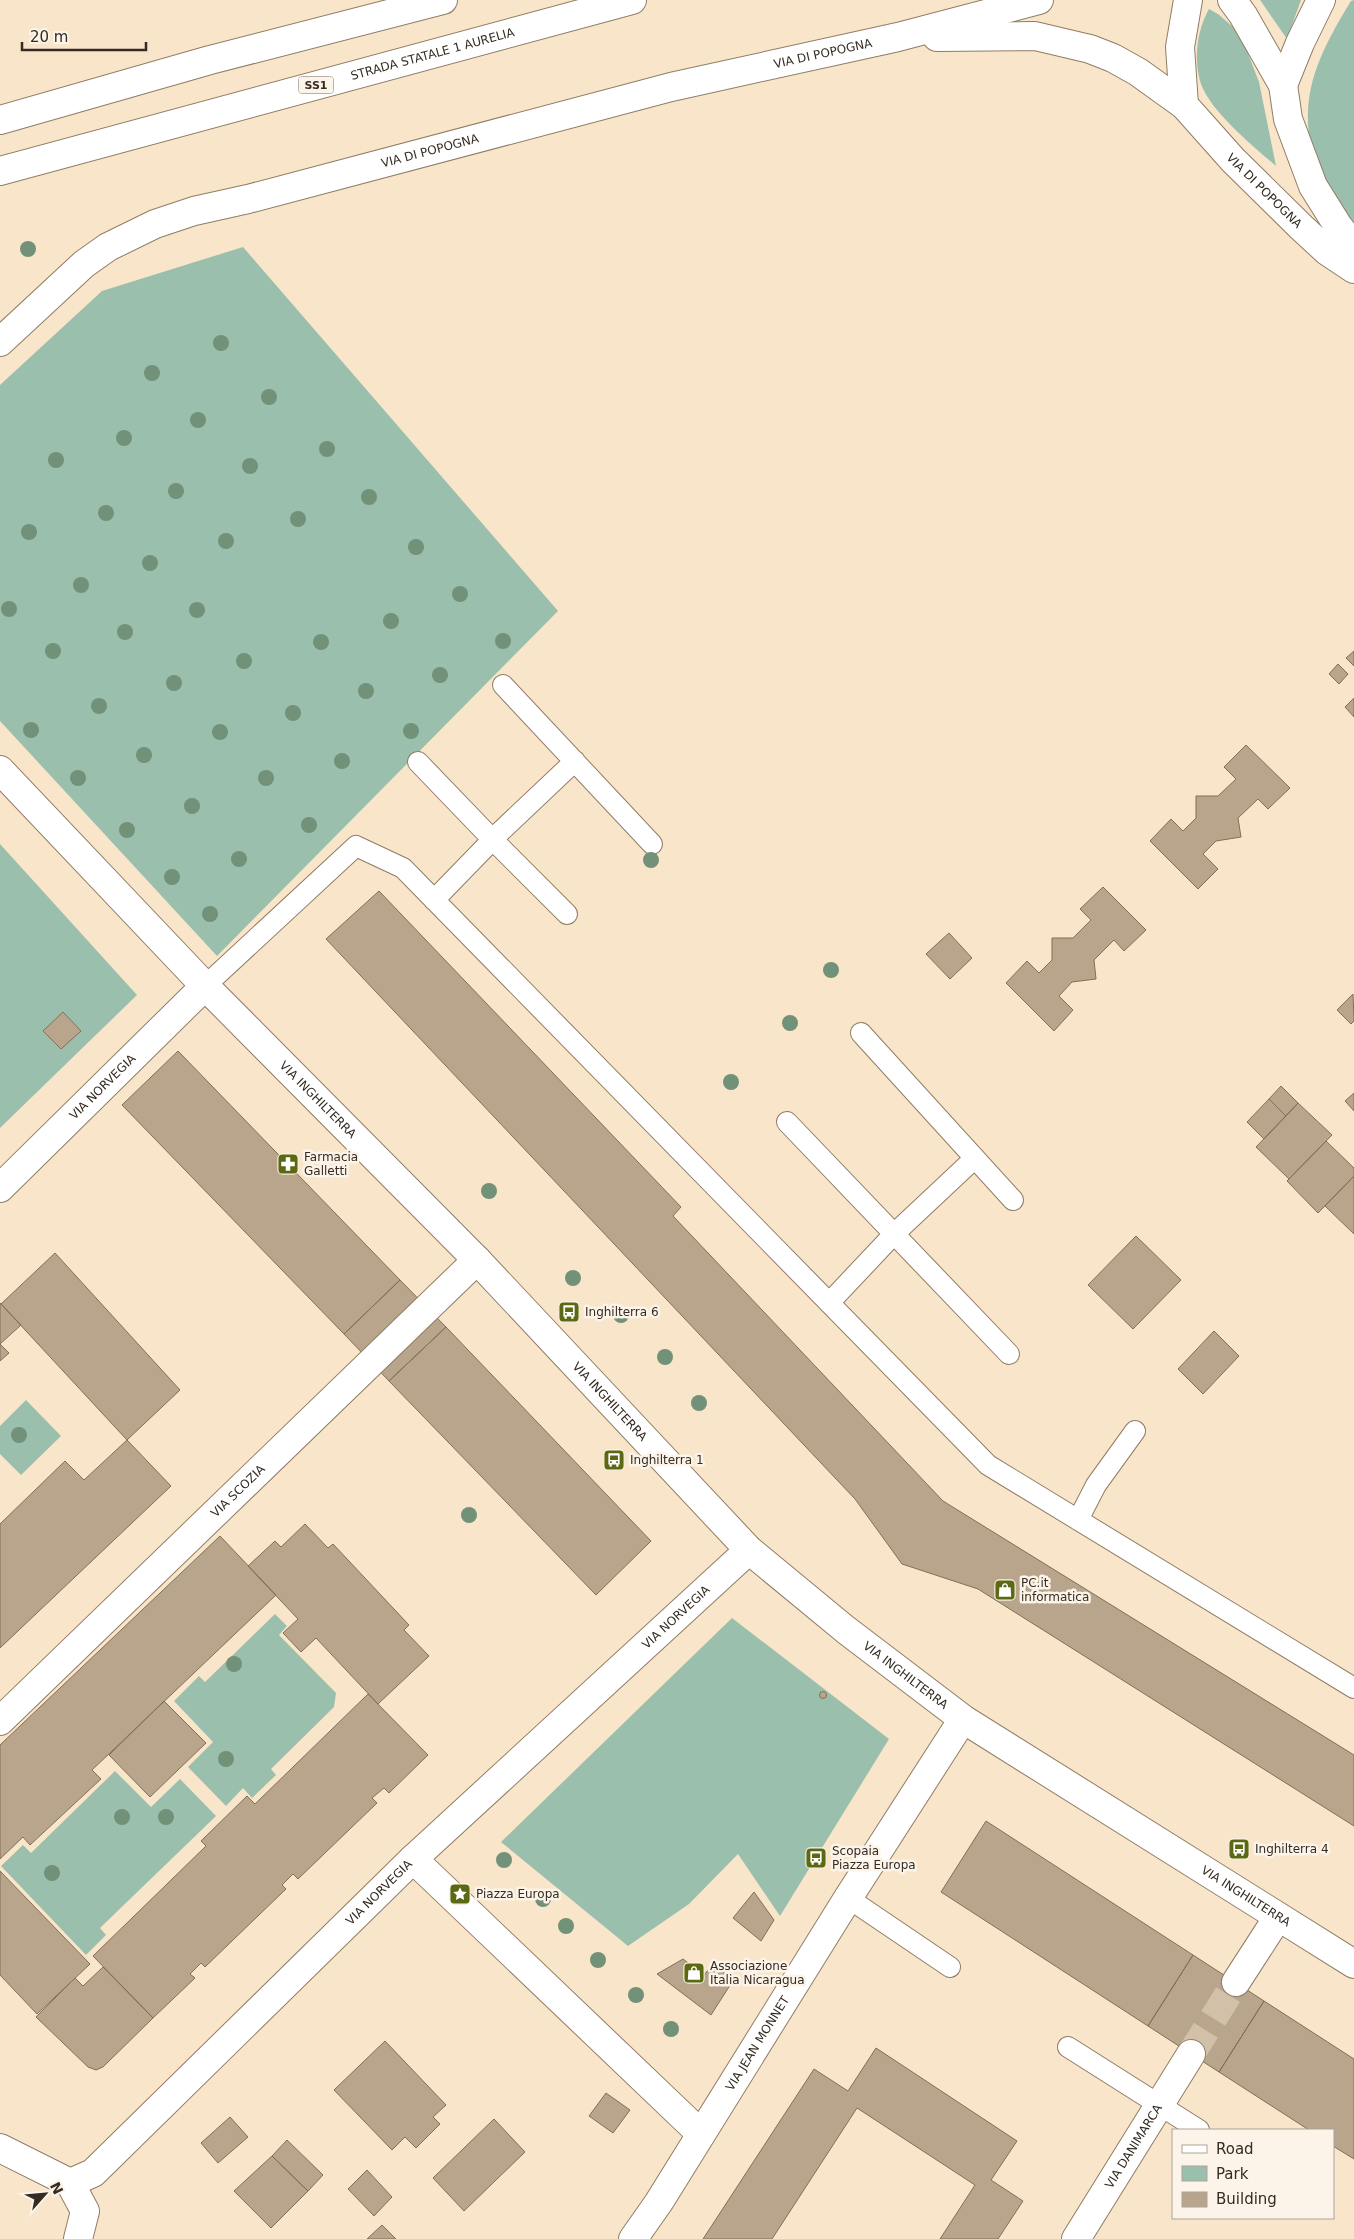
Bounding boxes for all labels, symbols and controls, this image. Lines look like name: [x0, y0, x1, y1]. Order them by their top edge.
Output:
scale bar: [22, 20, 146, 52]
street label: STRADA STATALE 1 AURELIA: [349, 25, 517, 83]
text: 20 m: [30, 28, 68, 46]
street label: VIA DI POPOGNA: [772, 36, 874, 71]
road number: SS1: [298, 76, 334, 94]
street label: VIA DI POPOGNA: [380, 131, 481, 170]
street label: VIA DI POPOGNA: [1224, 151, 1305, 232]
street label: VIA NORVEGIA: [67, 1051, 139, 1122]
street label: VIA INGHILTERRA: [277, 1058, 360, 1142]
place label: Farmacia Galletti: [304, 1150, 358, 1178]
pharmacy icon: Farmacia Galletti: [276, 1152, 300, 1176]
bus stop icon: Inghilterra 6: [557, 1300, 581, 1324]
place label: Inghilterra 6: [585, 1305, 659, 1319]
street label: VIA INGHILTERRA: [570, 1359, 651, 1444]
bus stop icon: Inghilterra 1: [602, 1448, 626, 1472]
place label: Inghilterra 1: [630, 1453, 704, 1467]
street label: VIA SCOZIA: [208, 1461, 268, 1520]
place label: PC.it informatica: [1021, 1576, 1089, 1604]
shop icon: PC.it informatica: [993, 1578, 1017, 1602]
street label: VIA NORVEGIA: [639, 1582, 713, 1652]
street label: VIA INGHILTERRA: [860, 1639, 951, 1712]
bus stop icon: Inghilterra 4: [1227, 1837, 1251, 1861]
place label: Inghilterra 4: [1255, 1842, 1329, 1856]
place label: Scopaia Piazza Europa: [832, 1844, 916, 1872]
bus stop icon: Scopaia Piazza Europa: [804, 1846, 828, 1870]
street label: VIA NORVEGIA: [343, 1856, 415, 1928]
street label: VIA INGHILTERRA: [1199, 1863, 1294, 1930]
place icon: Piazza Europa: [448, 1882, 472, 1906]
place label: Piazza Europa: [476, 1887, 560, 1901]
place label: Associazione Italia Nicaragua: [710, 1959, 805, 1987]
shop icon: Associazione Italia Nicaragua: [682, 1961, 706, 1985]
street label: VIA JEAN MONNET: [723, 1993, 793, 2093]
street label: VIA DANIMARCA: [1102, 2101, 1165, 2191]
legend: [1172, 2129, 1334, 2219]
text: Road: [1216, 2140, 1254, 2158]
text: Park: [1216, 2165, 1249, 2183]
north arrow: [20, 2169, 70, 2219]
text: N: [47, 2179, 66, 2197]
text: Building: [1216, 2190, 1277, 2208]

